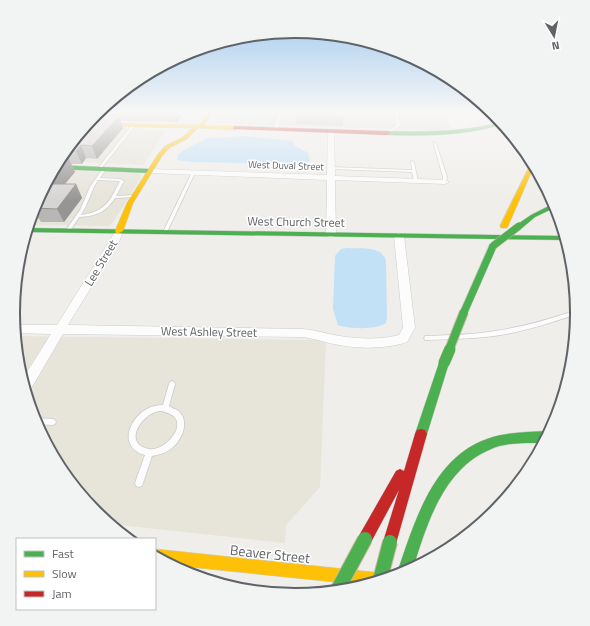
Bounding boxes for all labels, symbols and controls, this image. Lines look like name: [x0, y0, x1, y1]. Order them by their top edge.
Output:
north arrow: [534, 16, 574, 56]
text: N: [551, 37, 561, 54]
street label: West Duval Street: [248, 157, 325, 174]
street label: West Church Street: [247, 211, 346, 232]
street label: Lee Street: [79, 235, 122, 290]
street label: West Ashley Street: [161, 321, 258, 342]
legend: [16, 538, 156, 610]
street label: Beaver Street: [229, 539, 311, 568]
text: Fast: [52, 544, 75, 563]
text: Slow: [52, 564, 77, 583]
text: Jam: [52, 584, 72, 603]

